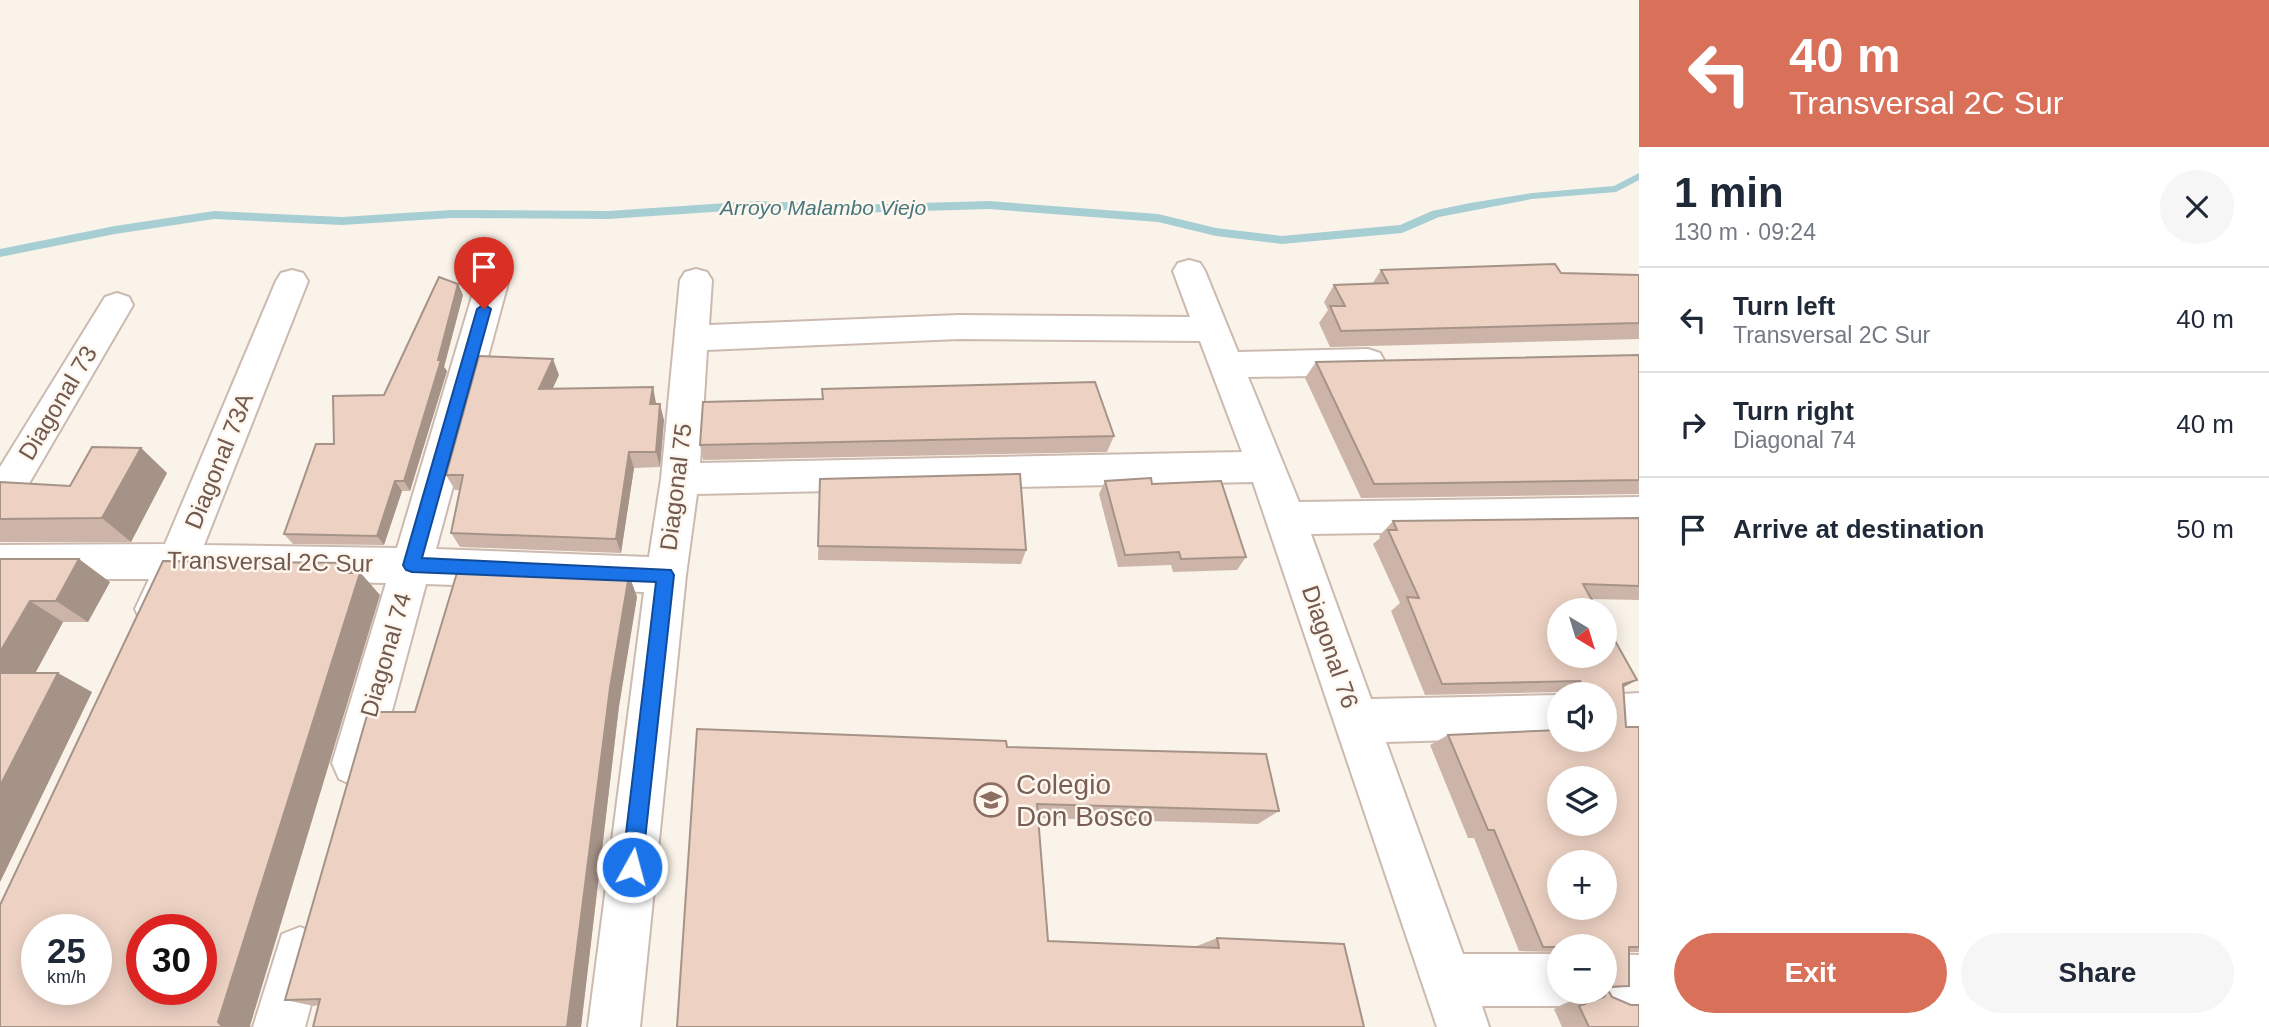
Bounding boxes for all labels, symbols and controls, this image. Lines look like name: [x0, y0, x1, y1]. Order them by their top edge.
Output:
icon: left: [1674, 28, 1765, 119]
text: 40 m: [1789, 28, 1901, 82]
text: Transversal 2C Sur: [1789, 85, 2063, 121]
text: 1 min: [1674, 169, 1784, 216]
button: close: [2160, 170, 2234, 244]
water label: Arroyo Malambo Viejo: [718, 196, 926, 219]
text: 130 m · 09:24: [1674, 219, 1816, 245]
pin: [454, 237, 514, 309]
icon: arrive: [465, 248, 503, 286]
text: Turn left: [1733, 291, 1835, 321]
icon: left: [1674, 301, 1712, 339]
text: 40 m: [2176, 304, 2234, 334]
text: Transversal 2C Sur: [1733, 322, 1930, 348]
street label: Diagonal 73: [13, 341, 102, 465]
street label: Diagonal 73A: [179, 389, 258, 533]
text: Turn right: [1733, 396, 1854, 426]
icon: right: [1674, 406, 1712, 444]
text: 40 m: [2176, 409, 2234, 439]
street label: Diagonal 75: [654, 422, 697, 552]
text: Diagonal 74: [1733, 427, 1856, 453]
icon: arrive: [1674, 511, 1712, 549]
text: Arrive at destination: [1733, 514, 1984, 544]
text: 50 m: [2176, 514, 2234, 544]
street label: Transversal 2C Sur: [167, 546, 373, 577]
street label: Diagonal 76: [1297, 582, 1364, 712]
street label: Diagonal 74: [355, 590, 416, 720]
north arrow: [1547, 598, 1617, 668]
map controls: [1547, 598, 1617, 1004]
button: sound: [1547, 682, 1617, 752]
button: layers: [1547, 766, 1617, 836]
place label: Colegio Don Bosco: [1016, 769, 1153, 832]
school or university icon: Colegio Don Bosco: [972, 781, 1010, 819]
position arrow: [595, 830, 669, 904]
button: +: [1547, 850, 1617, 920]
speed limit sign: 30: [126, 914, 217, 1005]
text: 25: [47, 931, 86, 970]
button: Exit: [1674, 933, 1947, 1013]
button: Share: [1961, 933, 2234, 1013]
button: −: [1547, 934, 1617, 1004]
text: km/h: [47, 967, 86, 987]

